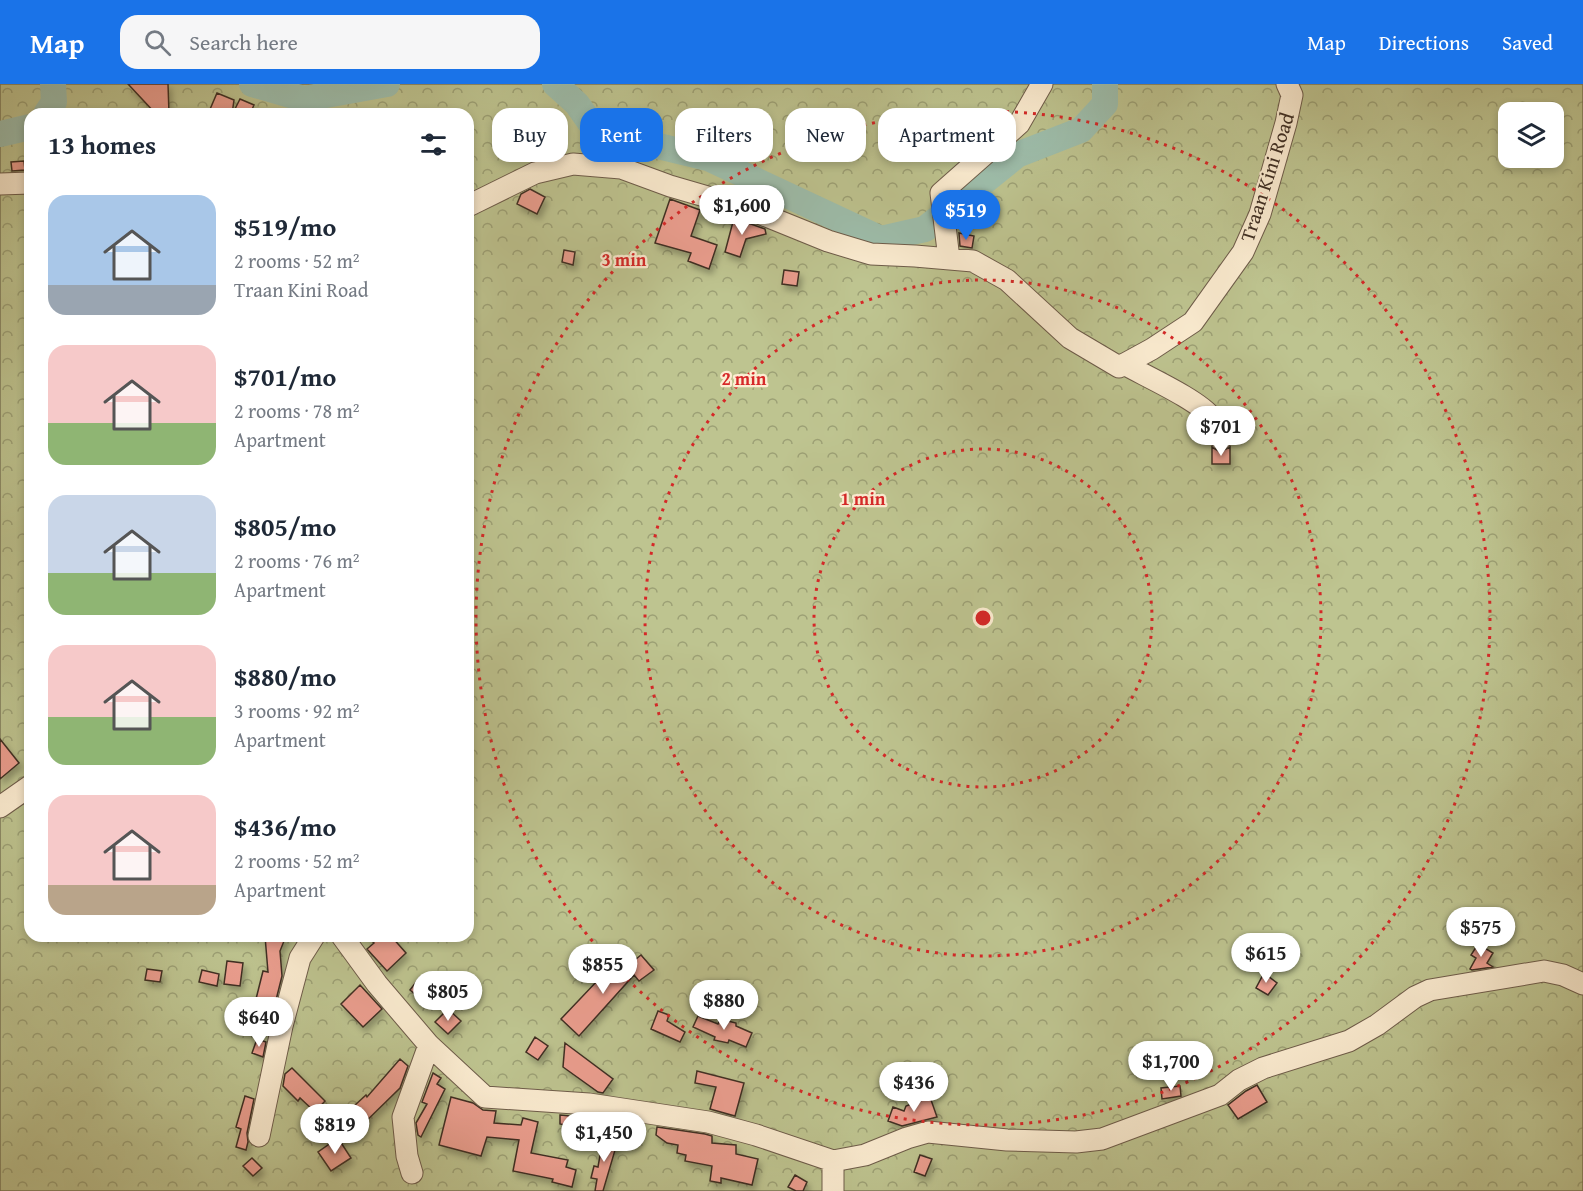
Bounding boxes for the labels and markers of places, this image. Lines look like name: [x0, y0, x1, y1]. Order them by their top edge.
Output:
pin: $1,600: [693, 185, 791, 236]
pin: $519: [930, 190, 1002, 241]
pin: $701: [1185, 406, 1257, 457]
centre of rings: [973, 608, 993, 628]
pin: $575: [1445, 907, 1517, 958]
pin: $615: [1230, 933, 1302, 984]
pin: $855: [567, 944, 639, 995]
pin: $805: [412, 971, 484, 1022]
pin: $880: [688, 980, 760, 1031]
pin: $640: [223, 997, 295, 1048]
pin: $1,700: [1122, 1041, 1220, 1092]
pin: $436: [878, 1062, 950, 1113]
pin: $819: [299, 1104, 371, 1155]
pin: $1,450: [555, 1112, 653, 1163]

